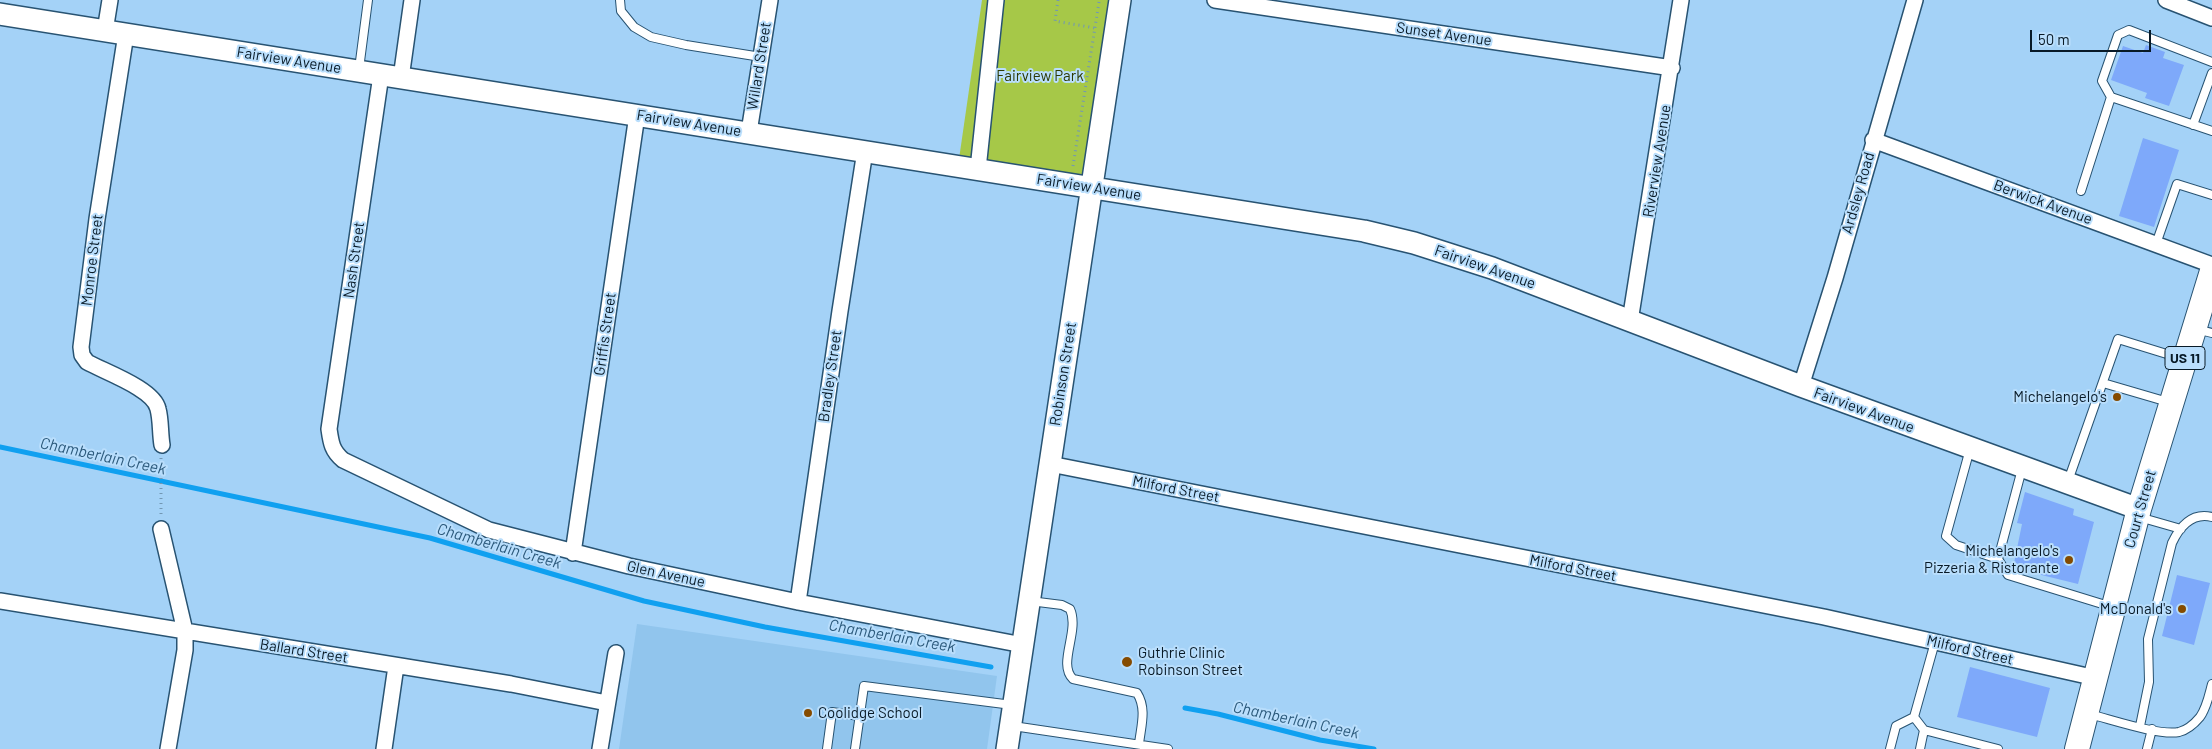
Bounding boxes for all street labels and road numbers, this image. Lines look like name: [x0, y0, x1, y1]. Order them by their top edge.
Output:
street label: Sunset Avenue: [1395, 18, 1493, 50]
street label: Willard Street: [743, 21, 775, 111]
street label: Fairview Avenue: [235, 43, 343, 77]
street label: Riverview Avenue: [1639, 103, 1675, 219]
street label: Fairview Avenue: [635, 106, 743, 140]
street label: Ardsley Road: [1838, 150, 1878, 236]
street label: Fairview Avenue: [1035, 170, 1143, 204]
street label: Berwick Avenue: [1991, 176, 2095, 228]
street label: Monroe Street: [77, 213, 107, 307]
street label: Nash Street: [340, 221, 368, 299]
street label: Fairview Avenue: [1432, 241, 1538, 293]
street label: Griffis Street: [590, 291, 620, 377]
street label: Robinson Street: [1046, 321, 1080, 427]
street label: Bradley Street: [815, 329, 845, 423]
road number: US 11: [2165, 346, 2205, 369]
street label: Fairview Avenue: [1811, 383, 1917, 437]
street label: Court Street: [2120, 468, 2160, 550]
street label: Milford Street: [1131, 472, 1221, 506]
street label: Milford Street: [1528, 551, 1618, 585]
street label: Glen Avenue: [625, 557, 707, 591]
street label: Milford Street: [1925, 631, 2015, 669]
street label: Ballard Street: [259, 635, 349, 667]

